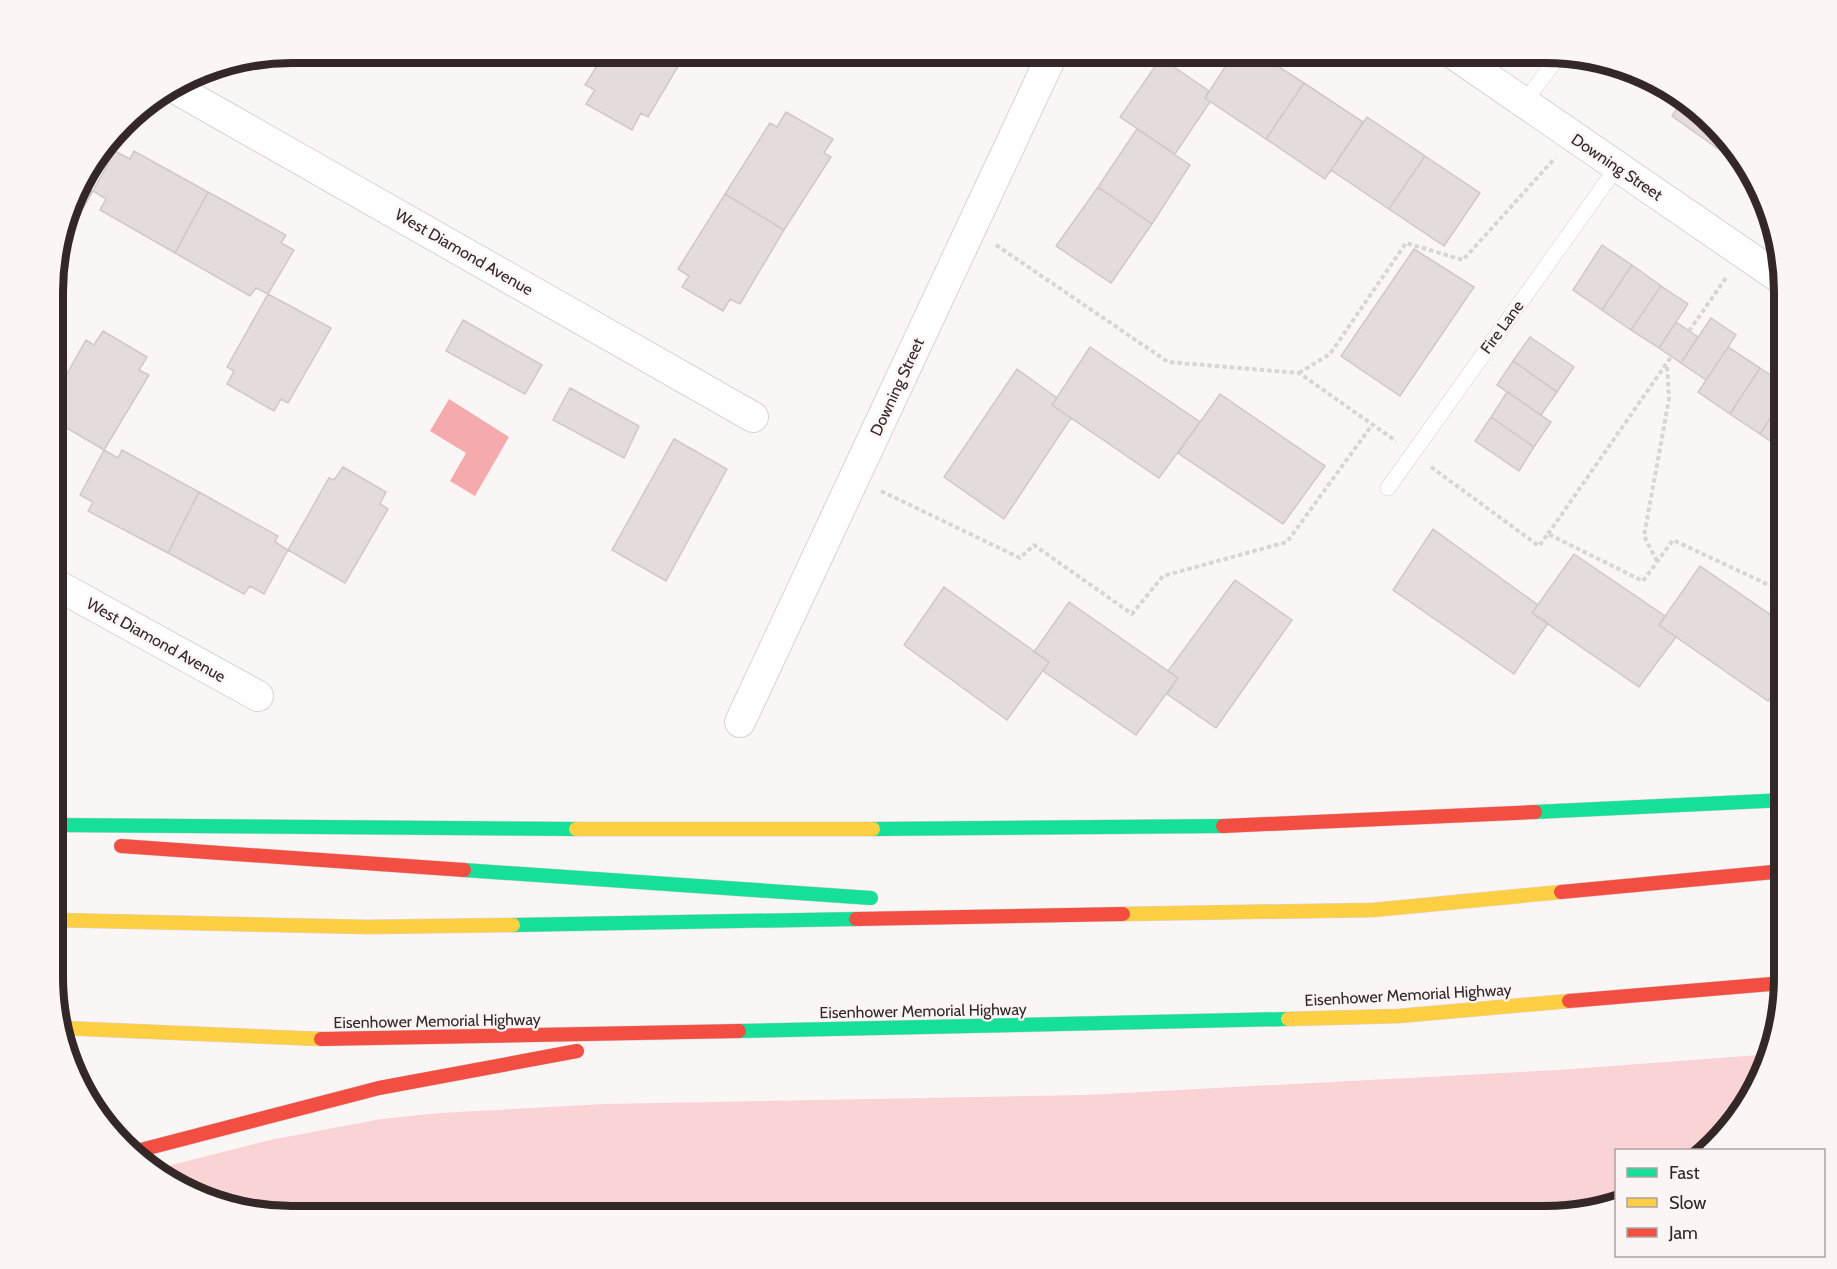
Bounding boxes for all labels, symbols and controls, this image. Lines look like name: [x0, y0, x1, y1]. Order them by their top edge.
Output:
street label: Downing Street: [1568, 130, 1667, 205]
street label: West Diamond Avenue: [392, 205, 536, 299]
street label: Fire Lane: [1476, 297, 1528, 357]
street label: Downing Street: [866, 334, 928, 439]
street label: West Diamond Avenue: [83, 594, 229, 686]
street label: Eisenhower Memorial Highway: [1304, 980, 1512, 1010]
street label: Eisenhower Memorial Highway: [819, 1000, 1027, 1022]
street label: Eisenhower Memorial Highway: [333, 1010, 541, 1032]
legend: [1615, 1149, 1825, 1257]
text: Fast: [1669, 1162, 1700, 1184]
text: Slow: [1669, 1192, 1706, 1214]
text: Jam: [1668, 1222, 1698, 1244]

